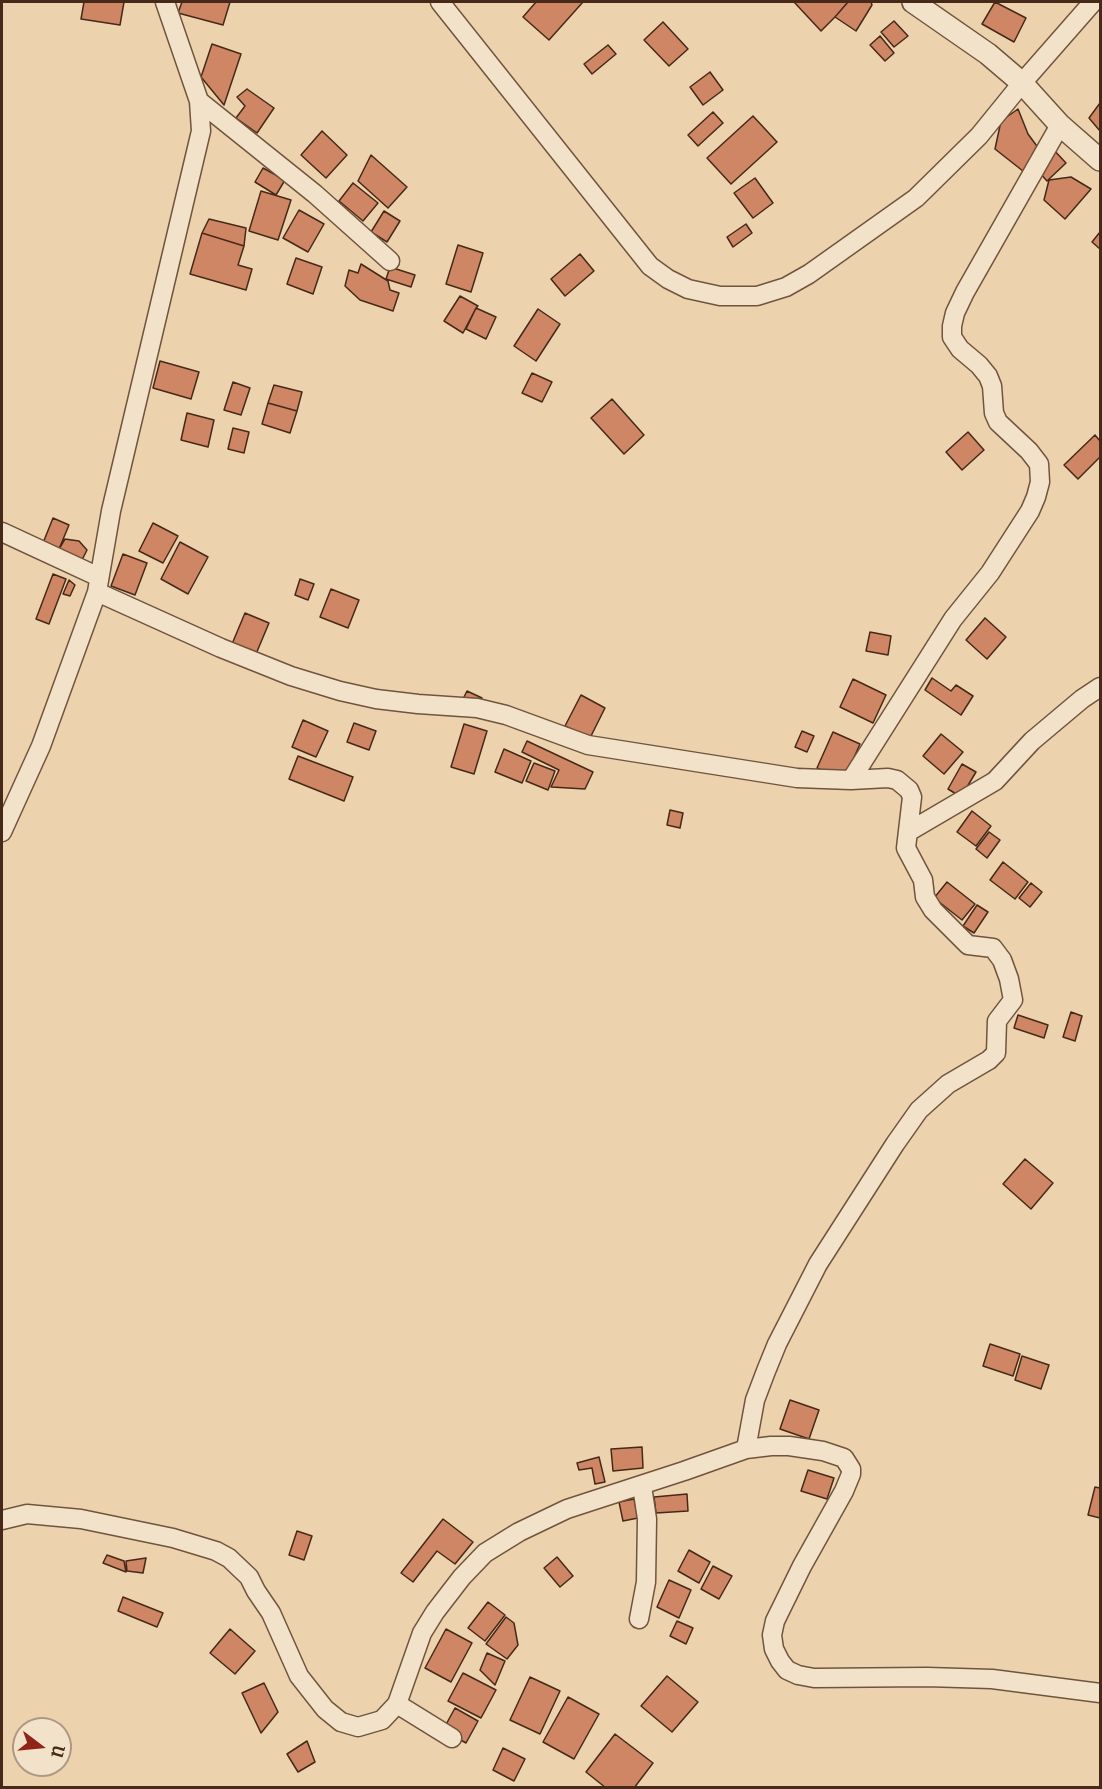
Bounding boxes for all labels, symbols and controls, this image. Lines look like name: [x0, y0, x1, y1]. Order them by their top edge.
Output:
north arrow: [12, 1717, 72, 1777]
text: U: [47, 1743, 69, 1760]

